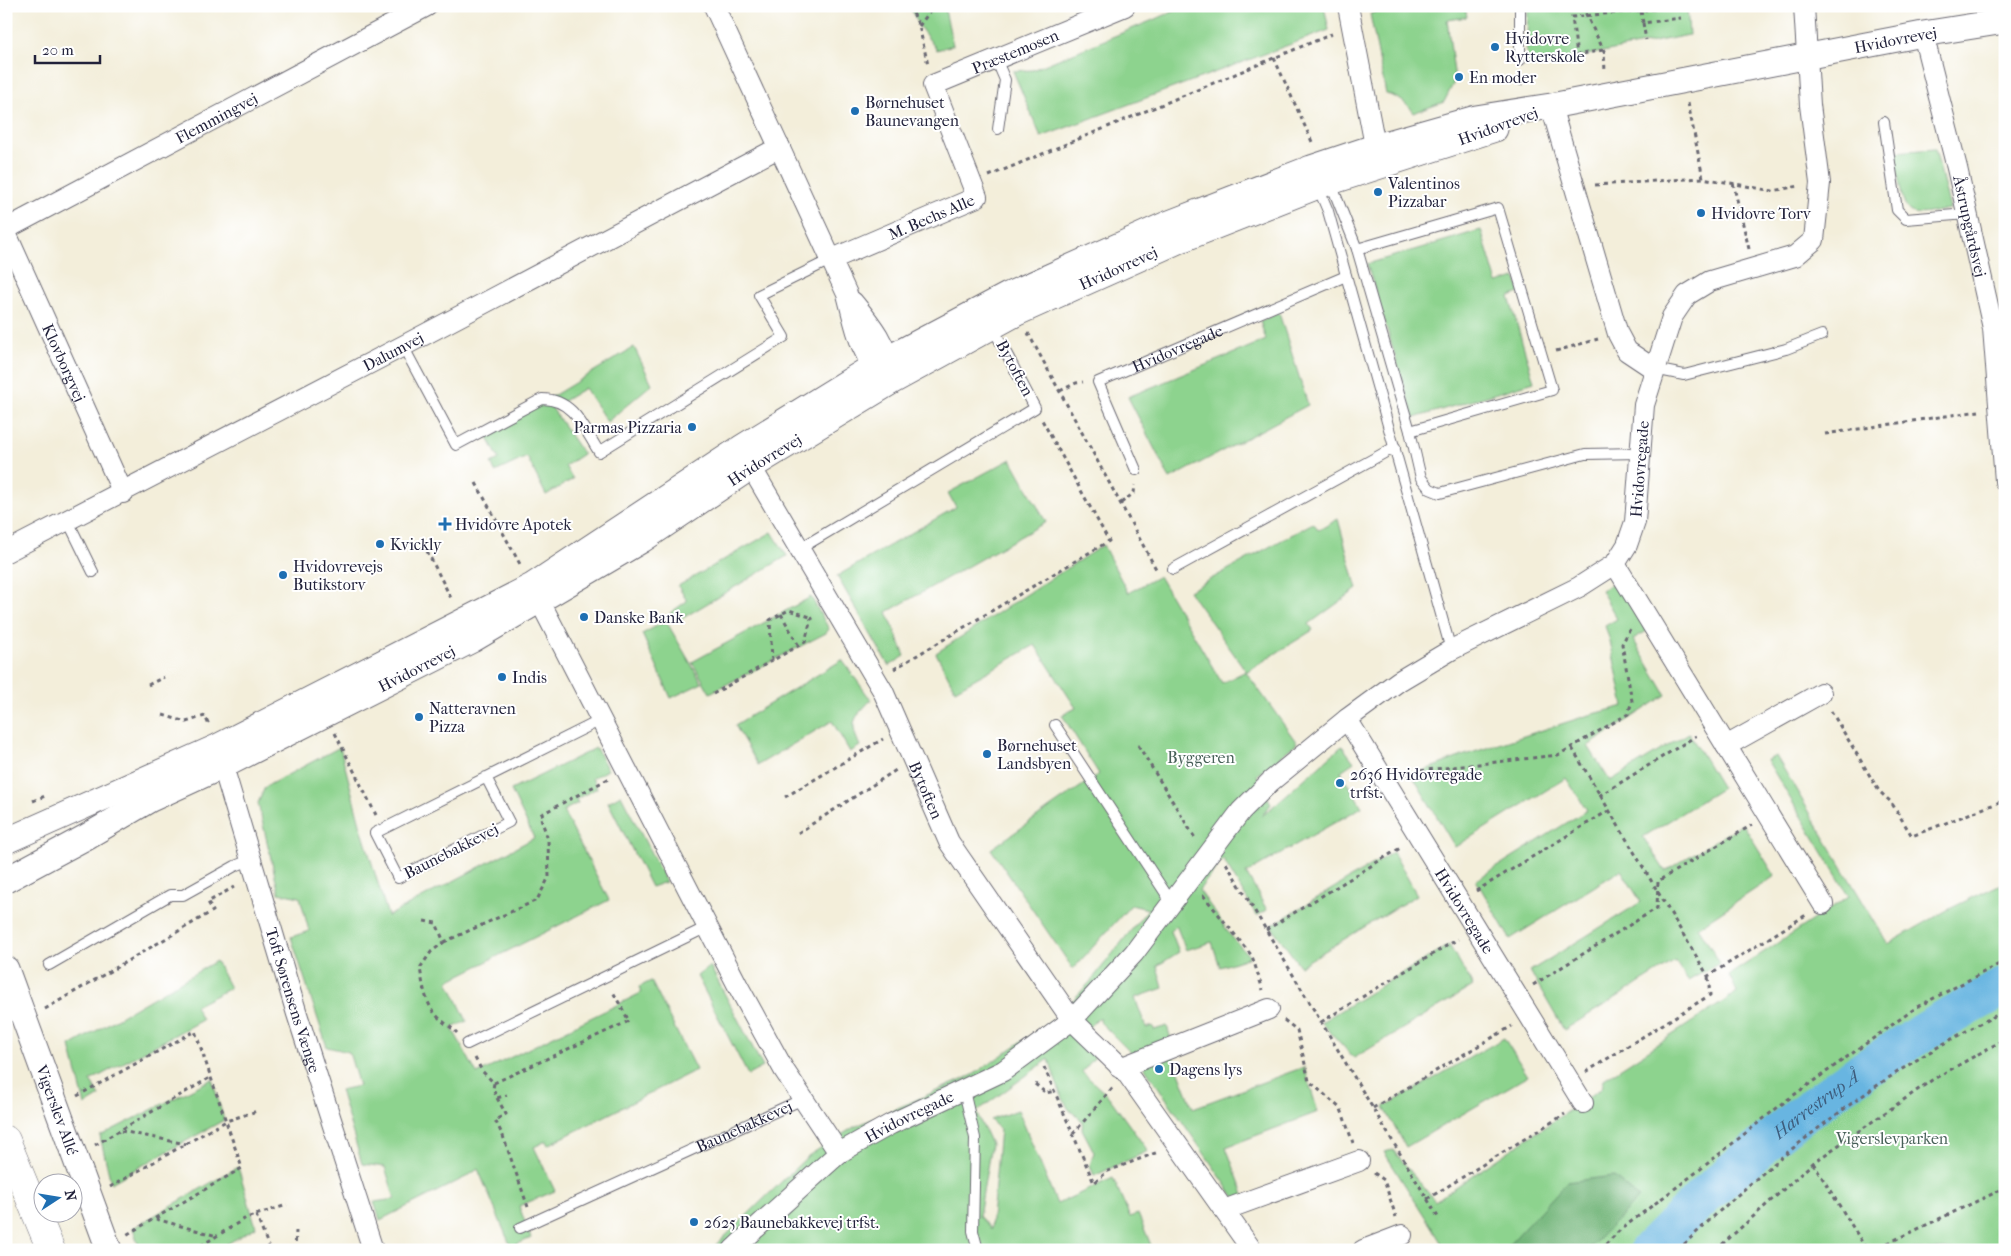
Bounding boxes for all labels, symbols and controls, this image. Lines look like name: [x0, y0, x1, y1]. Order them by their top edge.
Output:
street label: Hvidovrevej: [1853, 22, 1938, 57]
street label: Præstemosen: [969, 25, 1062, 78]
place label: Hvidovre Rytterskole: [1505, 29, 1585, 66]
scale bar: [35, 32, 100, 64]
text: 20 m: [42, 41, 74, 59]
marker: Hvidovre Rytterskole: [1489, 41, 1501, 53]
place label: En moder: [1469, 68, 1536, 87]
marker: En moder: [1453, 71, 1465, 83]
street label: Flemmingvej: [172, 88, 261, 147]
place label: Børnehuset Baunevangen: [865, 93, 960, 130]
street label: Hvidovrevej: [1455, 103, 1541, 149]
marker: Børnehuset Baunevangen: [849, 105, 861, 117]
street label: Åstrupgårdsvej: [1949, 173, 1991, 279]
place label: Valentinos Pizzabar: [1387, 174, 1460, 211]
marker: Valentinos Pizzabar: [1372, 186, 1384, 198]
street label: M. Bechs Alle: [885, 190, 977, 243]
place label: Hvidovre Torv: [1711, 204, 1812, 223]
marker: Hvidovre Torv: [1695, 207, 1707, 219]
street label: Hvidovrevej: [1076, 242, 1160, 294]
street label: Hvidovregade: [1129, 320, 1226, 376]
street label: Klovborgvej: [39, 321, 90, 404]
street label: Dalumvej: [359, 328, 427, 375]
street label: Bytoften: [992, 337, 1038, 400]
place label: Parmas Pizzaria: [573, 418, 683, 437]
street label: Hvidovregade: [1626, 420, 1652, 518]
marker: Parmas Pizzaria: [686, 421, 698, 433]
street label: Hvidovrevej: [724, 429, 805, 490]
place label: Hvidovre Apotek: [455, 515, 572, 534]
marker: Hvidovre Apotek: [439, 518, 451, 530]
place label: Kvickly: [390, 535, 442, 554]
marker: Kvickly: [374, 538, 386, 550]
place label: Hvidovrevejs Butikstorv: [293, 557, 383, 594]
marker: Hvidovrevejs Butikstorv: [277, 569, 289, 581]
place label: Danske Bank: [594, 608, 684, 627]
marker: Danske Bank: [578, 611, 590, 623]
street label: Hvidovrevej: [375, 641, 458, 696]
place label: Indis: [512, 668, 547, 687]
marker: Indis: [496, 671, 508, 683]
place label: Natteravnen Pizza: [429, 699, 517, 736]
marker: Natteravnen Pizza: [413, 711, 425, 723]
place label: Børnehuset Landsbyen: [997, 736, 1077, 773]
marker: Børnehuset Landsbyen: [981, 748, 993, 760]
park label: Byggeren: [1167, 748, 1236, 767]
street label: Bytoften: [905, 758, 947, 822]
place label: 2636 Hvidovregade trfst.: [1350, 765, 1482, 802]
marker: 2636 Hvidovregade trfst.: [1334, 777, 1346, 789]
street label: Baunebakkevej: [401, 819, 501, 883]
street label: Hvidovregade: [1431, 864, 1498, 957]
street label: Toft Sørensens Vænge: [262, 925, 325, 1075]
place label: Dagens lys: [1169, 1060, 1242, 1079]
street label: Vigerslev Allé: [32, 1061, 83, 1158]
marker: Dagens lys: [1153, 1063, 1165, 1075]
water label: Harrestrup Å: [1768, 1063, 1864, 1144]
street label: Hvidovregade: [861, 1086, 957, 1146]
street label: Baunebakkevej: [693, 1096, 795, 1156]
park label: Vigerslevparken: [1835, 1129, 1949, 1148]
north arrow: [32, 1174, 82, 1224]
text: N: [61, 1188, 80, 1203]
place label: 2625 Baunebakkevej trfst.: [704, 1213, 879, 1232]
marker: 2625 Baunebakkevej trfst.: [688, 1216, 700, 1228]

